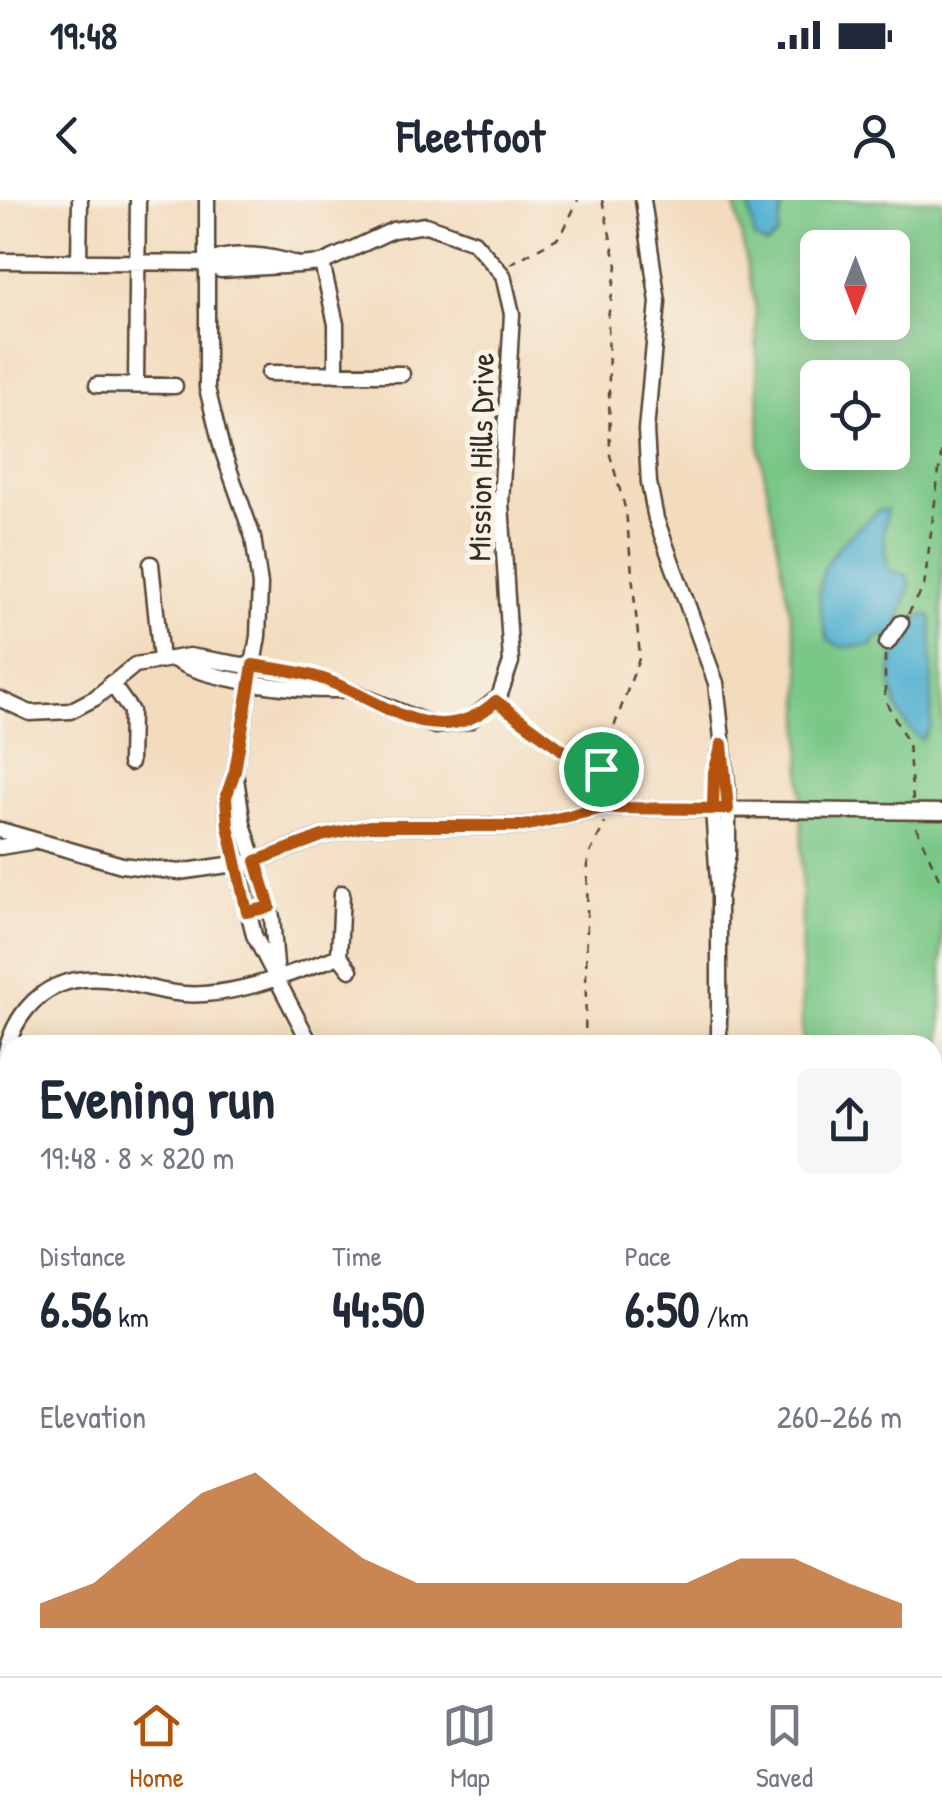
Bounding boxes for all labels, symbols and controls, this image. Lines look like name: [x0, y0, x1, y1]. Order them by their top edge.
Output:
text: 19:48: [50, 9, 117, 61]
text: Fleetfoot: [397, 105, 545, 166]
icon: back: [40, 108, 95, 163]
icon: person: [847, 108, 902, 163]
north arrow: [800, 230, 910, 340]
map controls: [800, 230, 910, 470]
street label: Mission Hills Drive: [457, 352, 504, 562]
button: locate: [800, 360, 910, 470]
pin: [559, 727, 644, 812]
icon: arrive: [574, 742, 629, 797]
text: Evening run: [40, 1061, 275, 1135]
button: share: [797, 1068, 902, 1173]
text: 19:48 · 8 × 820 m: [40, 1136, 234, 1179]
text: Distance: [40, 1237, 126, 1275]
text: Time: [332, 1237, 382, 1275]
text: Pace: [625, 1237, 671, 1275]
text: 6.56: [40, 1275, 112, 1343]
text: 44:50: [332, 1275, 425, 1343]
text: 6:50: [625, 1275, 700, 1343]
text: km: [112, 1298, 149, 1336]
text: /km: [700, 1298, 749, 1336]
text: Elevation: [40, 1395, 146, 1438]
text: 260–266 m: [777, 1395, 902, 1438]
tab: Home: [129, 1698, 184, 1796]
tab: Map: [442, 1698, 497, 1796]
tab: Saved: [756, 1698, 813, 1796]

